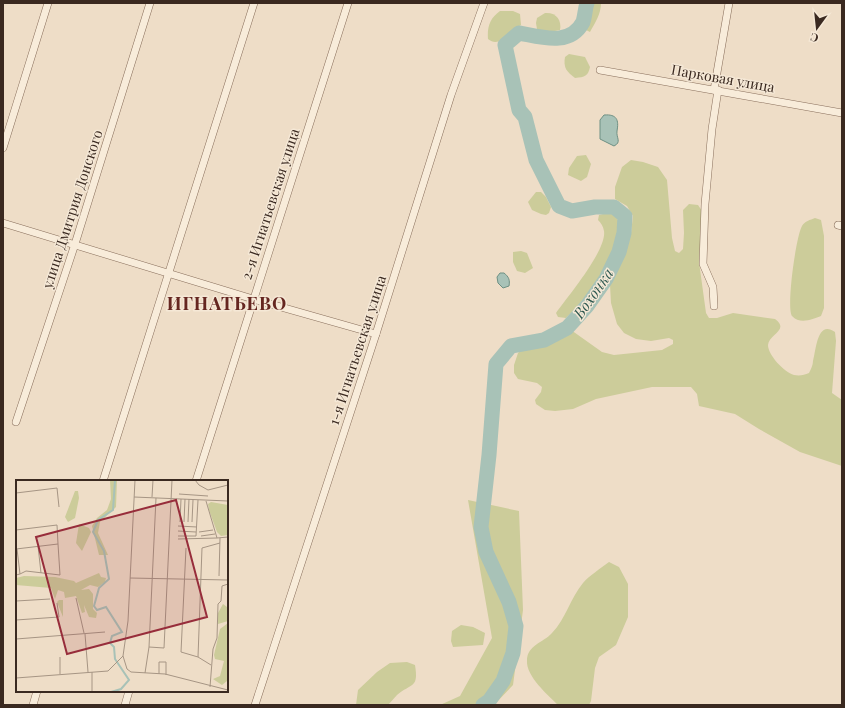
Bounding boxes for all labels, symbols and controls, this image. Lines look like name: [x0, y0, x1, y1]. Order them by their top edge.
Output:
north arrow: [797, 8, 837, 48]
text: С: [808, 30, 820, 46]
street label: Парковая улица: [670, 60, 776, 96]
street label: 2-я Игнатьевская улица: [237, 126, 303, 282]
street label: улица Дмитрия Донского: [37, 127, 107, 292]
water label: Вохонка: [568, 264, 618, 323]
street label: 1-я Игнатьевская улица: [324, 273, 390, 427]
district label: ИГНАТЬЕВО: [167, 291, 287, 315]
inset map: [16, 480, 228, 692]

